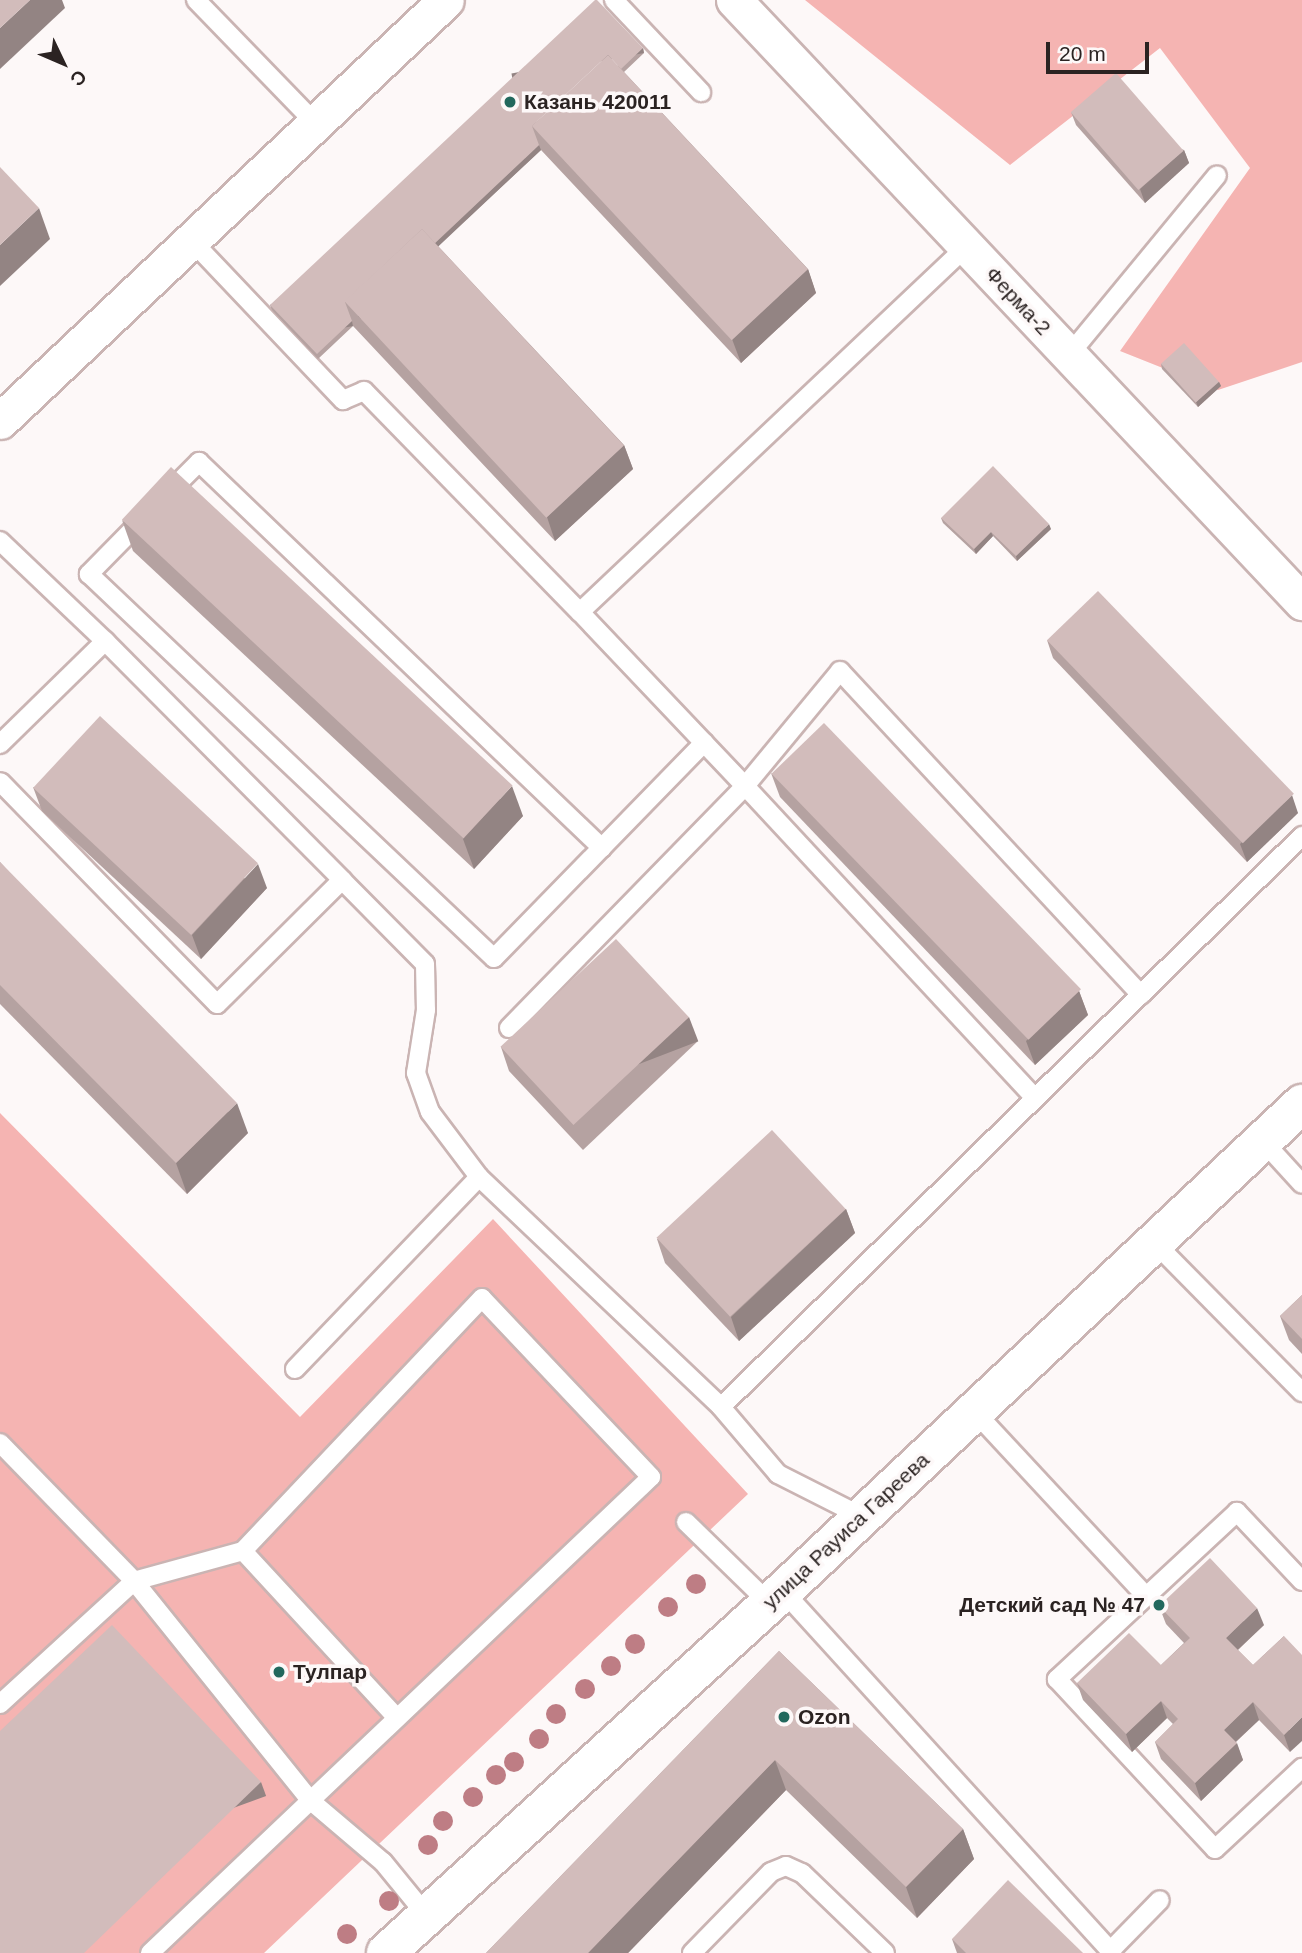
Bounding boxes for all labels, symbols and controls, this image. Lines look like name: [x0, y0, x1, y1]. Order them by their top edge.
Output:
north arrow: [28, 28, 98, 98]
scale bar: [1050, 28, 1153, 72]
text: 20 m: [1059, 42, 1106, 65]
text: С: [66, 66, 91, 90]
place label: Казань 420011: [524, 89, 671, 115]
marker: Казань 420011: [502, 94, 518, 110]
street label: Ферма-2: [980, 262, 1056, 340]
street label: улица Рауиса Гареева: [758, 1447, 934, 1615]
place label: Детский сад № 47: [959, 1592, 1145, 1618]
marker: Детский сад № 47: [1151, 1597, 1167, 1613]
place label: Тулпар: [293, 1659, 367, 1685]
marker: Тулпар: [271, 1664, 287, 1680]
place label: Ozon: [798, 1704, 850, 1730]
marker: Ozon: [776, 1709, 792, 1725]

